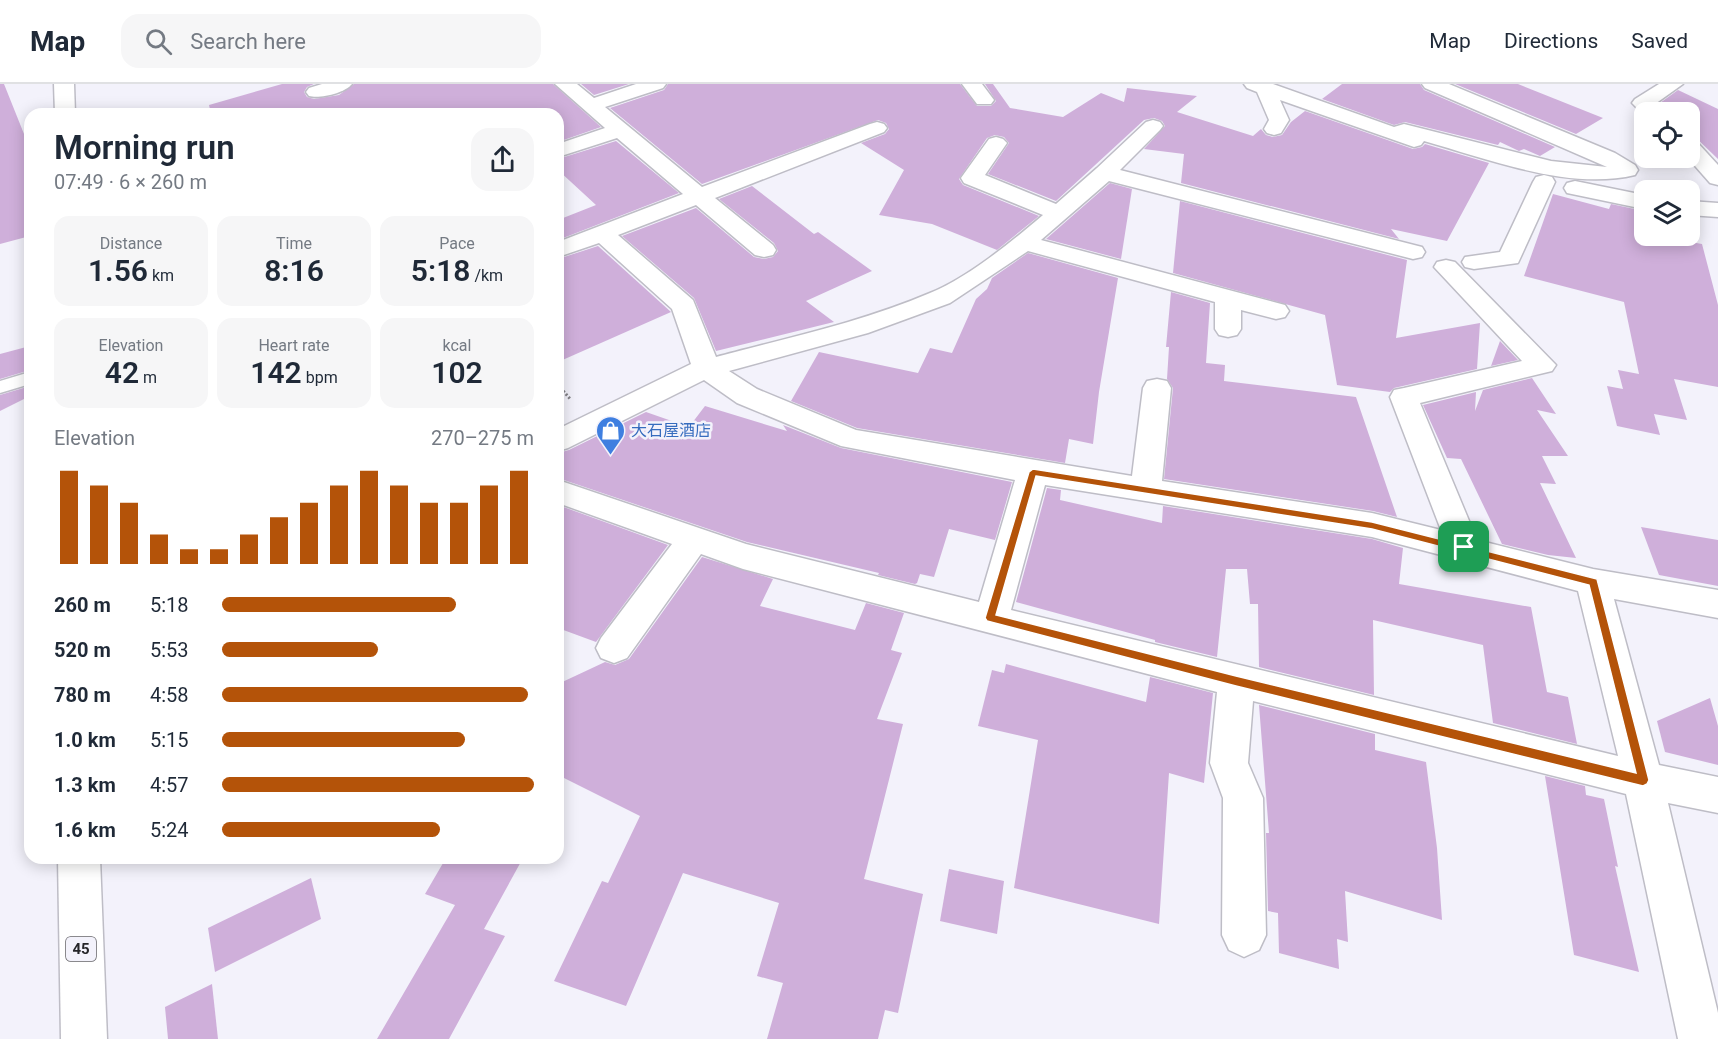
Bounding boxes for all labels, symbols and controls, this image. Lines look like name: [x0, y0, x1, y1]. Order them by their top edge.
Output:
search box: [121, 14, 541, 68]
text: Map: [30, 25, 85, 58]
icon: search: [142, 25, 175, 58]
text: Search here: [190, 29, 306, 54]
text: Map: [1429, 29, 1471, 53]
text: Directions: [1504, 29, 1598, 53]
text: Saved: [1631, 29, 1688, 53]
map controls: [1634, 102, 1700, 246]
button: locate: [1634, 102, 1700, 168]
text: Morning run: [54, 128, 235, 167]
button: share: [471, 128, 534, 191]
text: 07:49 · 6 × 260 m: [54, 170, 207, 194]
button: layers: [1634, 180, 1700, 246]
text: Distance: [100, 234, 162, 253]
text: Time: [276, 234, 312, 253]
text: Pace: [439, 234, 475, 253]
text: 1.56: [88, 253, 148, 288]
text: 8:16: [264, 253, 324, 288]
text: 5:18: [411, 253, 470, 288]
text: km: [148, 266, 174, 285]
text: /km: [470, 266, 503, 285]
text: Elevation: [99, 336, 163, 355]
text: Heart rate: [258, 336, 330, 355]
text: kcal: [443, 336, 471, 355]
text: 42: [105, 355, 139, 390]
text: 142: [250, 355, 302, 390]
text: 102: [431, 355, 483, 390]
text: m: [139, 368, 157, 387]
text: bpm: [302, 368, 338, 387]
shop icon: 大石屋酒店: [594, 414, 626, 456]
place label: 大石屋酒店: [631, 421, 711, 440]
text: Elevation: [54, 426, 135, 450]
text: 270–275 m: [431, 426, 534, 450]
pin: [1438, 521, 1489, 572]
icon: arrive: [1447, 530, 1480, 563]
text: 260 m: [54, 593, 111, 617]
text: 5:18: [150, 593, 189, 617]
text: 520 m: [54, 638, 111, 662]
text: 5:53: [150, 638, 189, 662]
text: 780 m: [54, 683, 111, 707]
text: 4:58: [150, 683, 189, 707]
text: 1.0 km: [54, 728, 116, 752]
text: 5:15: [150, 728, 189, 752]
text: 1.3 km: [54, 773, 116, 797]
text: 4:57: [150, 773, 189, 797]
text: 1.6 km: [54, 818, 116, 842]
text: 5:24: [150, 818, 189, 842]
road number: 45: [66, 937, 96, 961]

